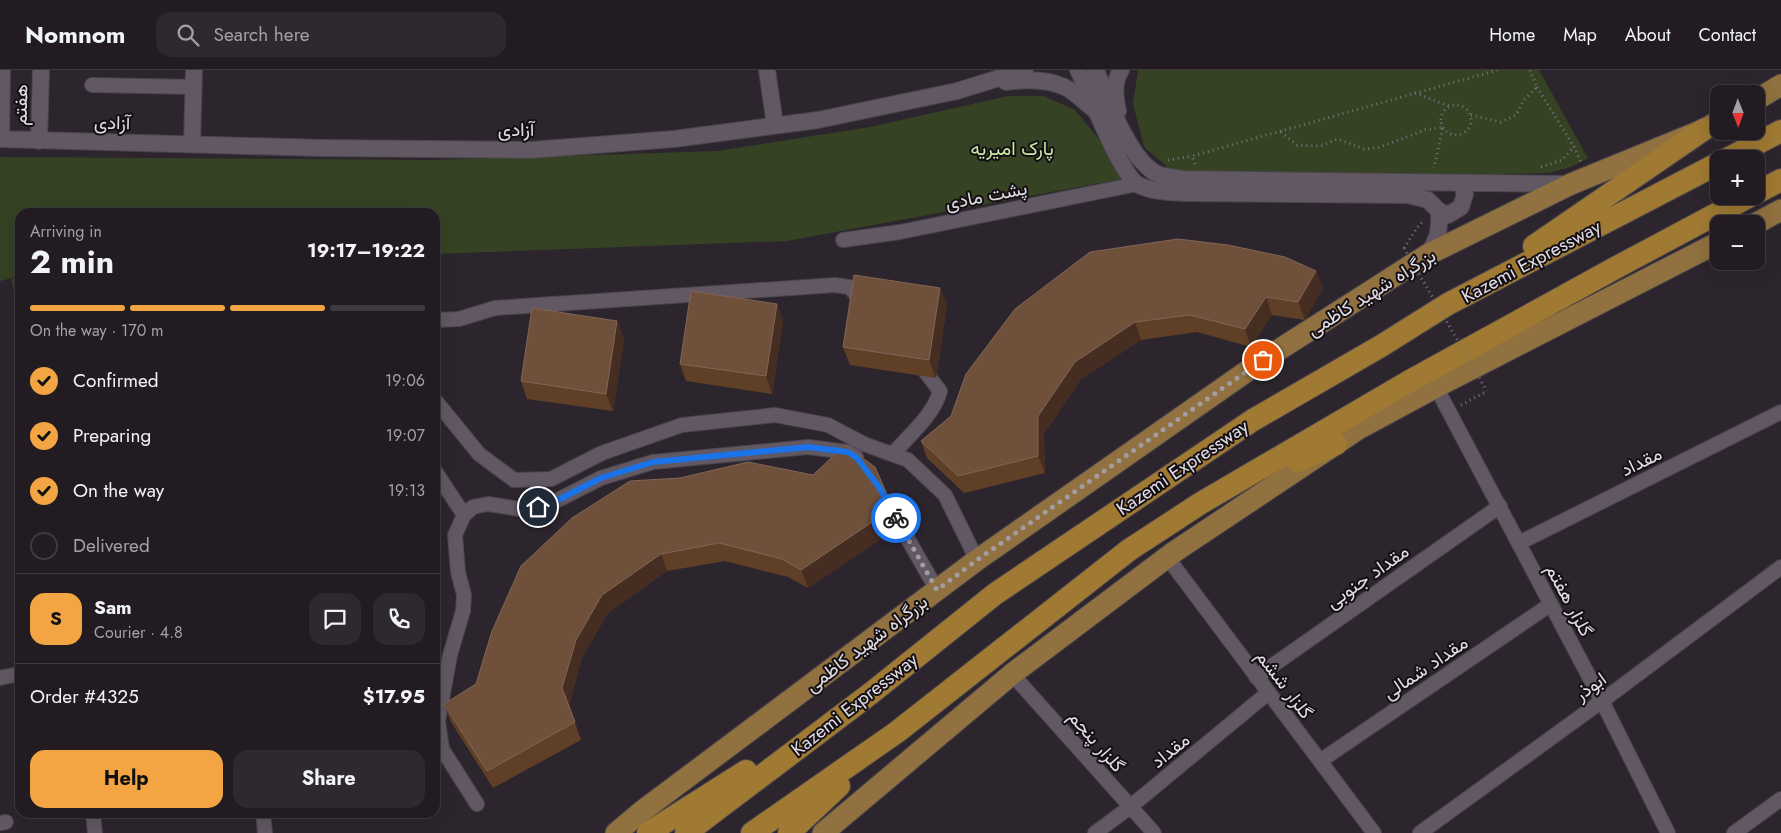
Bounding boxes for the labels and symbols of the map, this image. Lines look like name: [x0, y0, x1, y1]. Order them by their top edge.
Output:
street label: هفتم: [7, 84, 34, 126]
north arrow: [1710, 85, 1765, 140]
street label: آزادی: [94, 109, 132, 136]
street label: آزادی: [498, 116, 536, 143]
park label: پارک امیریه: [970, 135, 1054, 162]
street label: پشت مادی: [943, 174, 1029, 217]
street label: Kazemi Expressway: [1457, 213, 1606, 310]
street label: بزرگراه شهید کاظمی: [1302, 242, 1441, 343]
pin: [1242, 339, 1284, 381]
street label: Kazemi Expressway: [1111, 413, 1254, 522]
street label: مقداد: [1616, 440, 1667, 483]
pin: [517, 486, 559, 528]
courier: [871, 493, 921, 543]
street label: مقداد جنوبی: [1320, 538, 1414, 615]
street label: گلزار هفتم: [1539, 559, 1600, 641]
street label: بزرگراه شهید کاظمی: [799, 588, 933, 698]
street label: مقداد شمالی: [1377, 629, 1473, 706]
street label: گلزار ششم: [1250, 644, 1320, 724]
street label: Kazemi Expressway: [785, 646, 924, 763]
street label: ابوذر: [1568, 665, 1612, 708]
street label: گلزار پنجم: [1062, 704, 1131, 778]
street label: مقداد: [1145, 726, 1196, 774]

